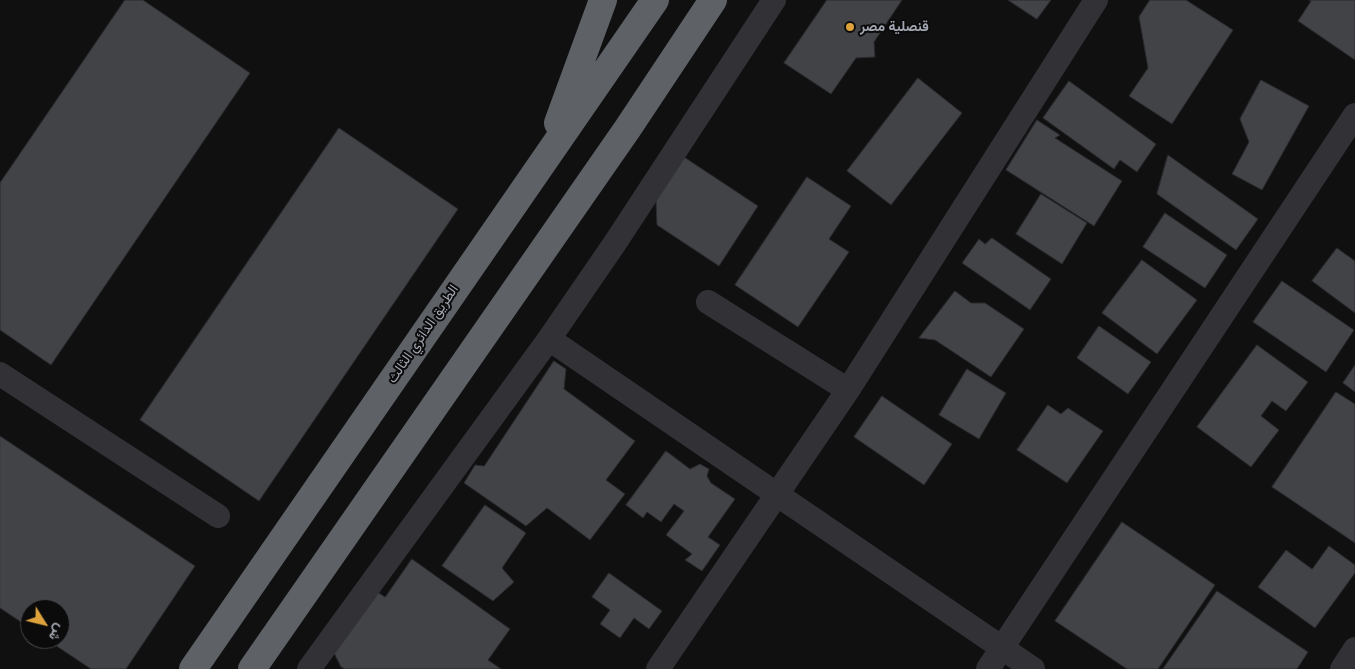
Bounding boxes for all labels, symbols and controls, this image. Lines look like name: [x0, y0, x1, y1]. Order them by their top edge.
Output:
place label: قنصلية مصر: [860, 19, 929, 35]
marker: قنصلية مصر: [844, 21, 856, 33]
street label: الطريق الدائري الثالث: [384, 282, 462, 386]
north arrow: [20, 599, 70, 649]
text: ش: [45, 621, 69, 644]

